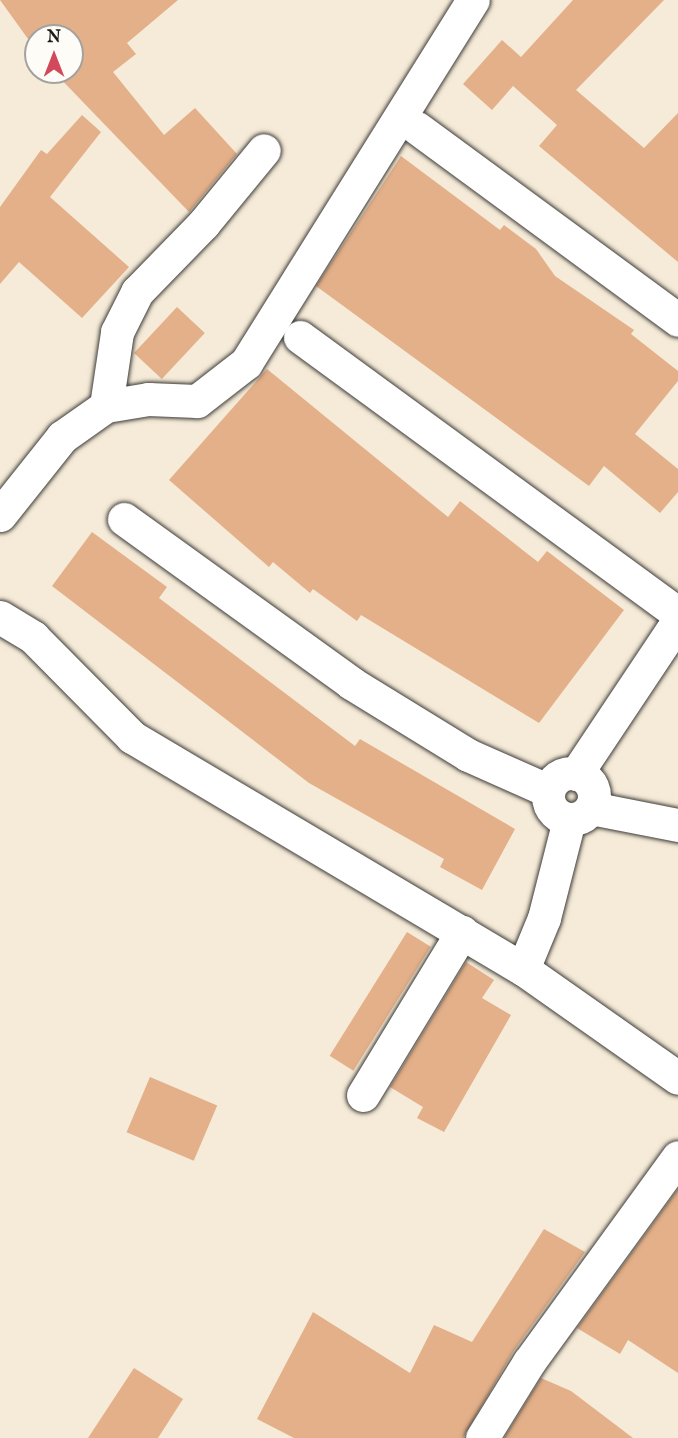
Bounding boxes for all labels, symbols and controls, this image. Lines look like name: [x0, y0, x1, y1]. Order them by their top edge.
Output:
north arrow: [24, 24, 84, 84]
text: N: [47, 28, 61, 48]

